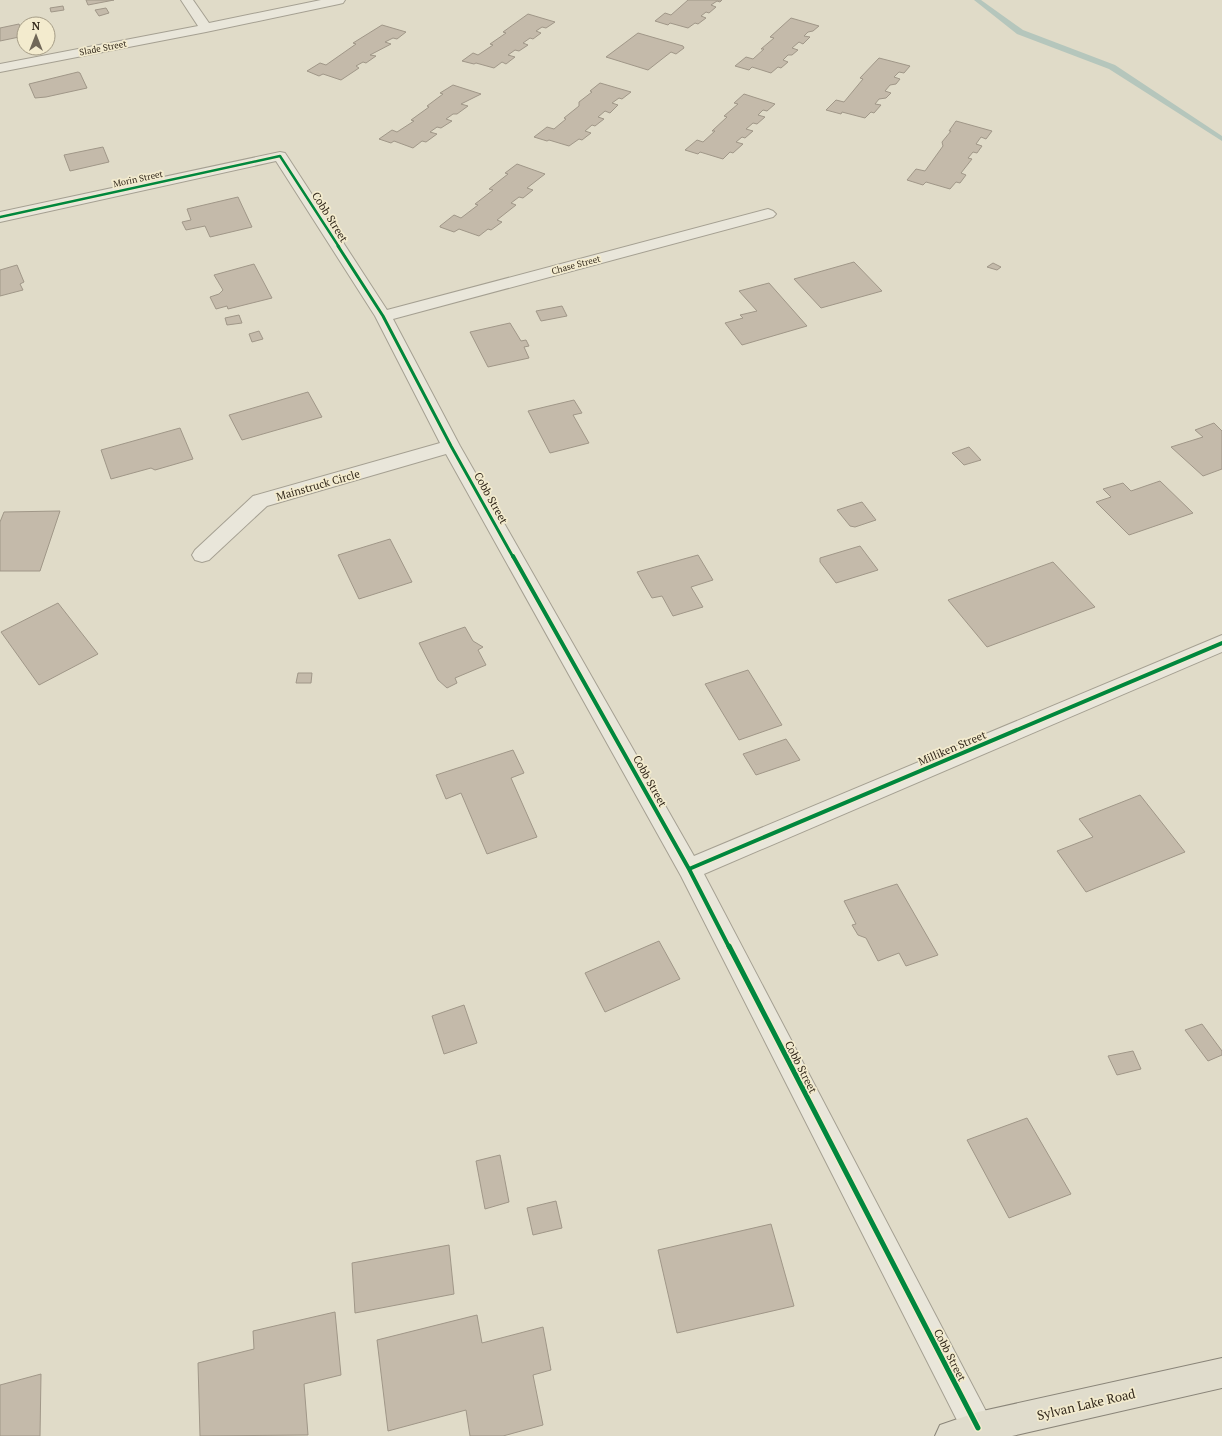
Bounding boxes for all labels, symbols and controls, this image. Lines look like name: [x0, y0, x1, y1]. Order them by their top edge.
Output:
north arrow: [16, 16, 56, 56]
text: N: [32, 19, 41, 33]
street label: Slade Street: [78, 37, 128, 58]
street label: Morin Street: [112, 168, 165, 190]
street label: Cobb Street: [309, 189, 351, 245]
street label: Chase Street: [550, 253, 602, 277]
street label: Mainstruck Circle: [275, 466, 362, 504]
street label: Cobb Street: [471, 470, 511, 526]
street label: Milliken Street: [916, 727, 988, 769]
street label: Cobb Street: [630, 753, 670, 809]
street label: Cobb Street: [782, 1038, 820, 1096]
street label: Cobb Street: [931, 1326, 969, 1384]
street label: Sylvan Lake Road: [1035, 1384, 1137, 1424]

